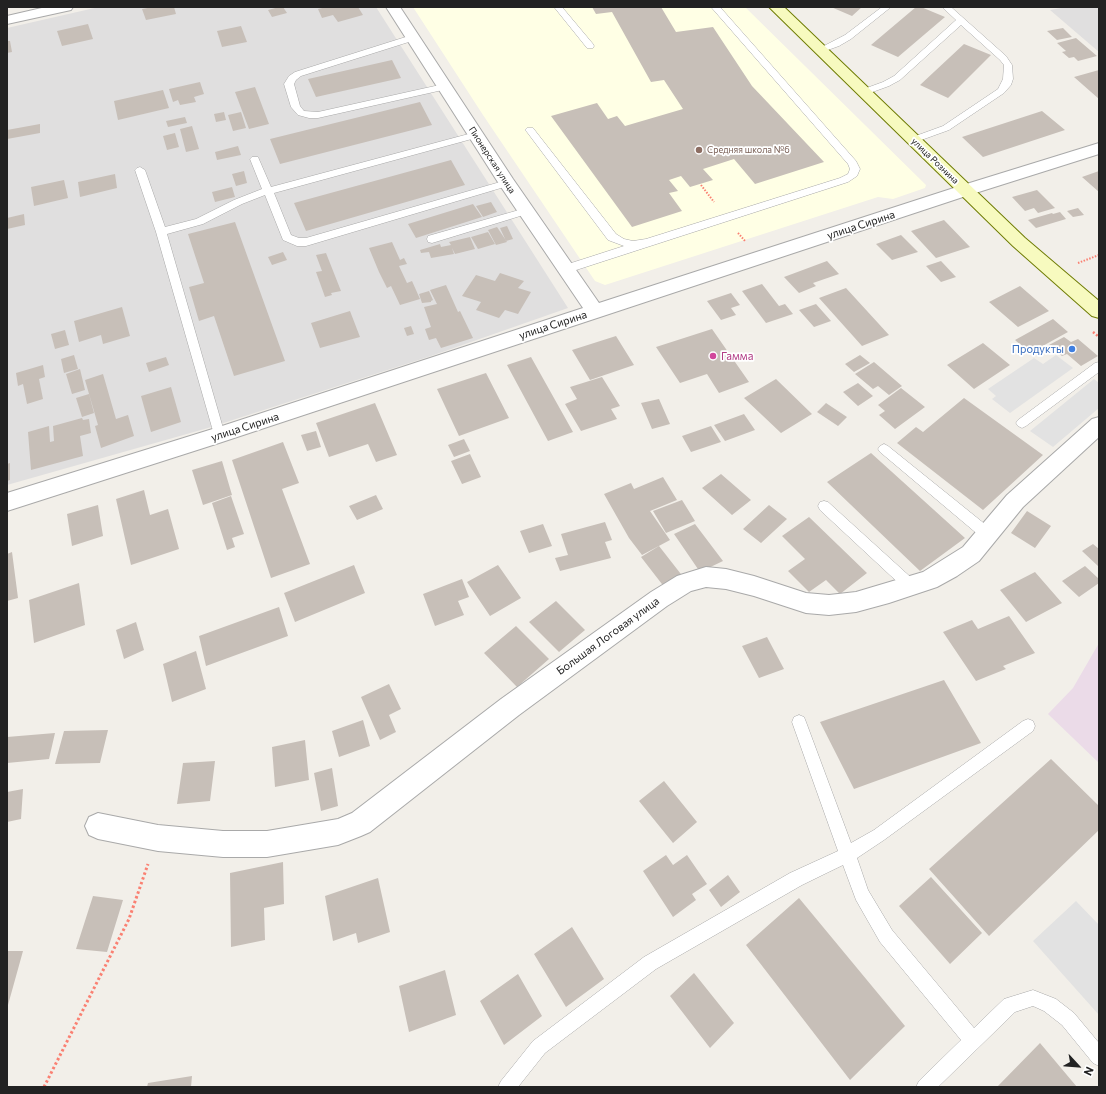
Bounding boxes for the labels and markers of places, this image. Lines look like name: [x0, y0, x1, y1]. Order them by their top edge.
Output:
marker: Средняя школа №6: [694, 145, 704, 155]
place label: Средняя школа №6: [707, 145, 790, 155]
place label: Продукты: [1012, 342, 1064, 356]
marker: Продукты: [1067, 344, 1077, 354]
place label: Гамма: [721, 349, 753, 363]
marker: Гамма: [708, 351, 718, 361]

